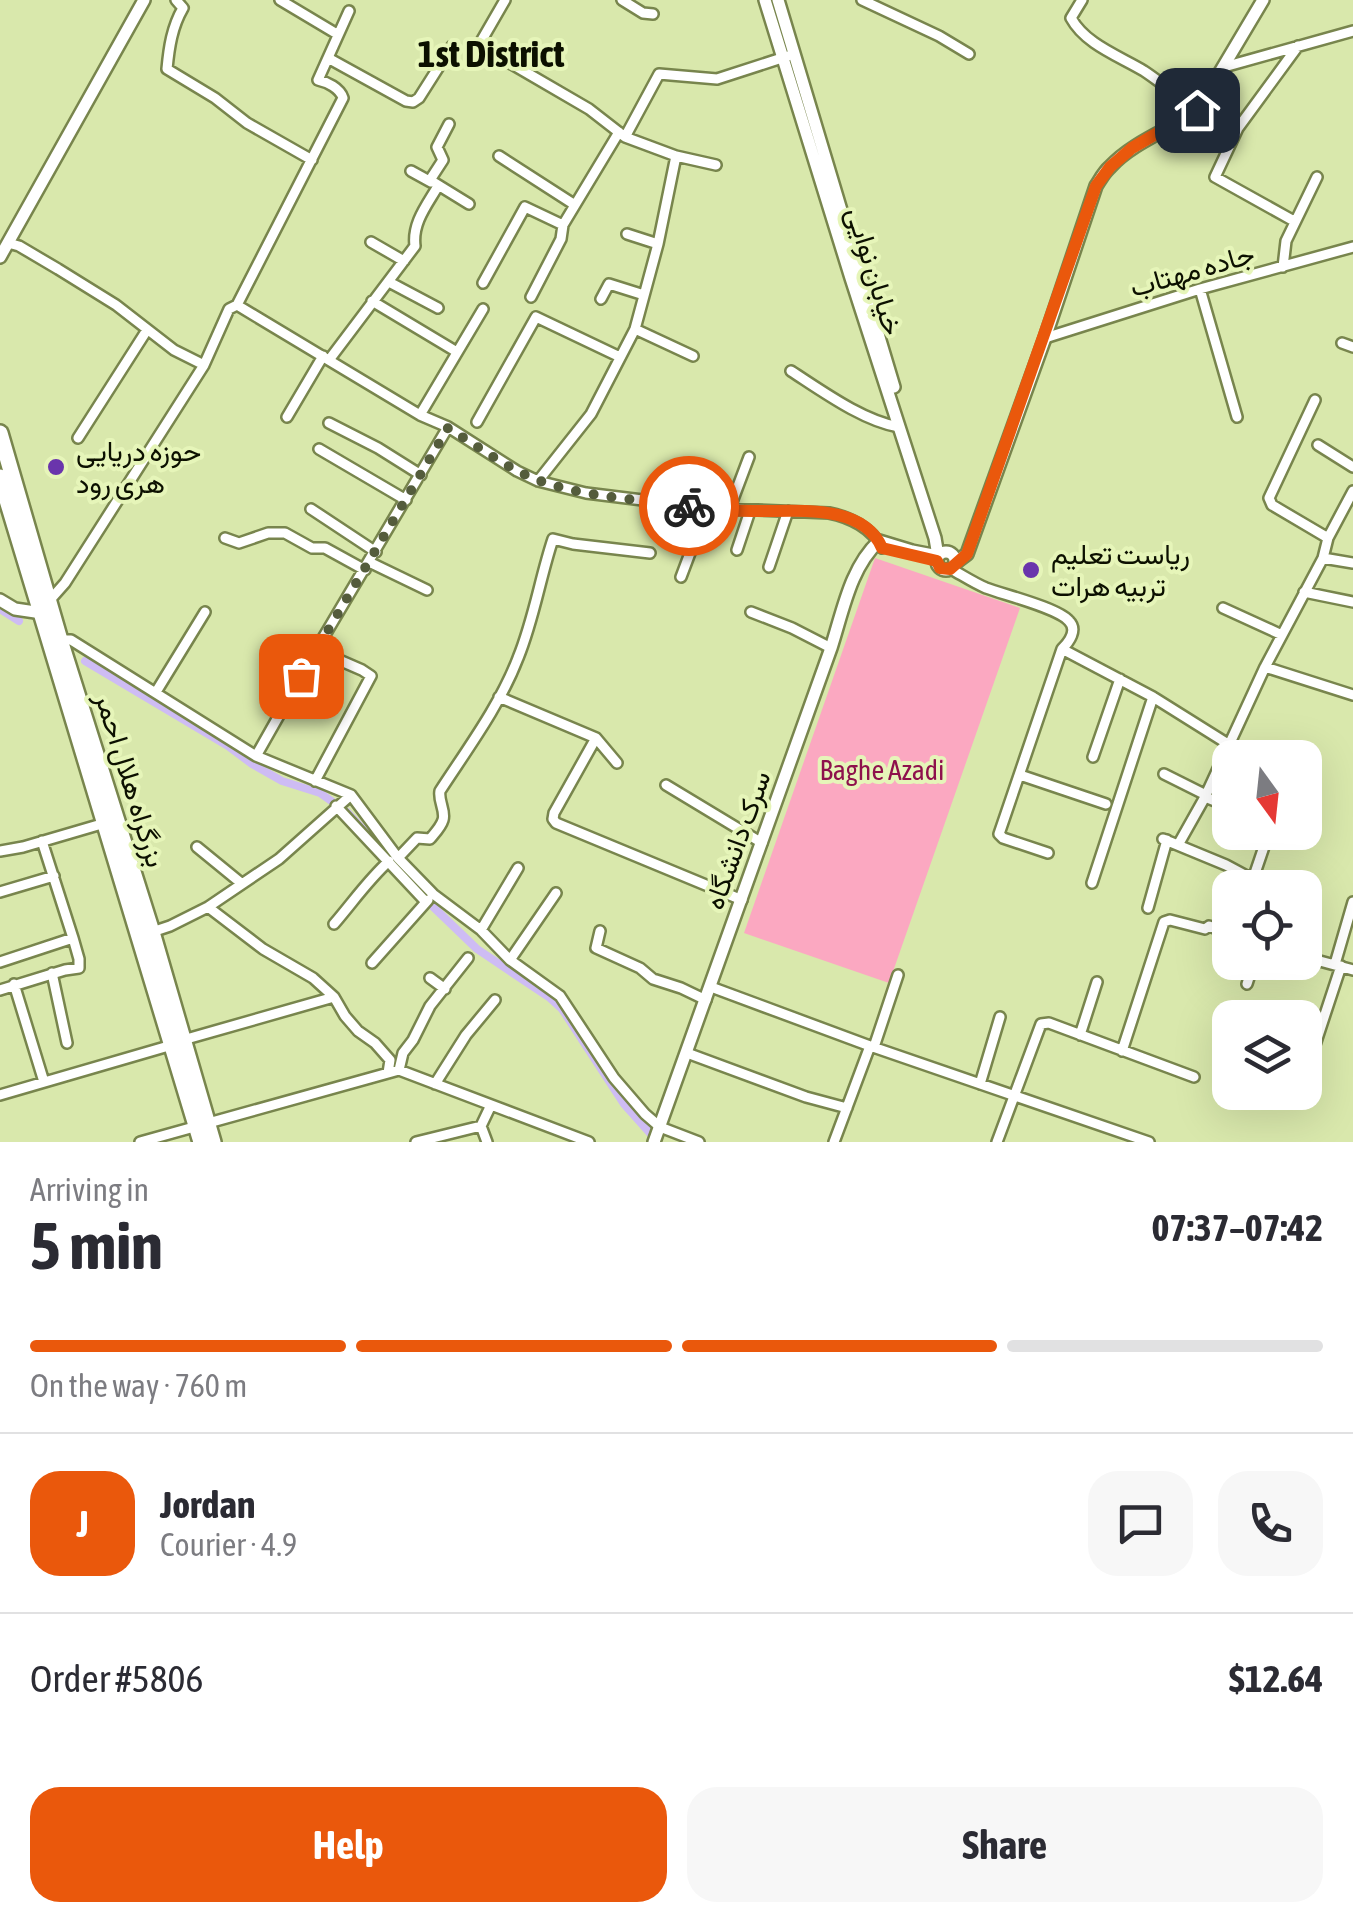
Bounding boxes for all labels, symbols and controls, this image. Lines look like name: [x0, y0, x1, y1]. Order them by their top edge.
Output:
district label: 1st District: [418, 32, 564, 75]
pin: [1155, 68, 1240, 153]
icon: home: [1170, 83, 1225, 138]
street label: خیابان نوایی: [838, 203, 910, 340]
street label: جاده مهتاب: [1126, 237, 1258, 305]
place label: حوزه دریایی هری رود: [76, 435, 201, 501]
marker: حوزه دریایی هری رود: [45, 456, 67, 478]
courier: [639, 456, 739, 556]
icon: bike: [662, 479, 717, 534]
place label: ریاست تعلیم تربیه هرات: [1051, 538, 1190, 604]
marker: ریاست تعلیم تربیه هرات: [1020, 559, 1042, 581]
pin: [259, 634, 344, 719]
icon: bag: [274, 649, 329, 704]
street label: بزرگراه هلال احمر: [87, 688, 173, 872]
north arrow: [1212, 740, 1322, 850]
map controls: [1212, 740, 1322, 1110]
park label: Baghe Azadi: [820, 754, 945, 786]
street label: سرک دانشگاه: [697, 766, 779, 914]
button: locate: [1212, 870, 1322, 980]
button: layers: [1212, 1000, 1322, 1110]
text: Arriving in: [30, 1171, 149, 1208]
text: 07:37–07:42: [1151, 1206, 1323, 1249]
text: 5 min: [30, 1208, 163, 1283]
text: On the way · 760 m: [30, 1367, 247, 1404]
button: chat: [1088, 1471, 1193, 1576]
button: phone: [1218, 1471, 1323, 1576]
text: Jordan: [160, 1483, 255, 1526]
text: J: [76, 1502, 89, 1545]
text: Courier · 4.9: [160, 1526, 297, 1563]
text: Order #5806: [30, 1657, 203, 1700]
text: $12.64: [1229, 1657, 1323, 1700]
button: Help: [30, 1787, 667, 1902]
button: Share: [687, 1787, 1323, 1902]

